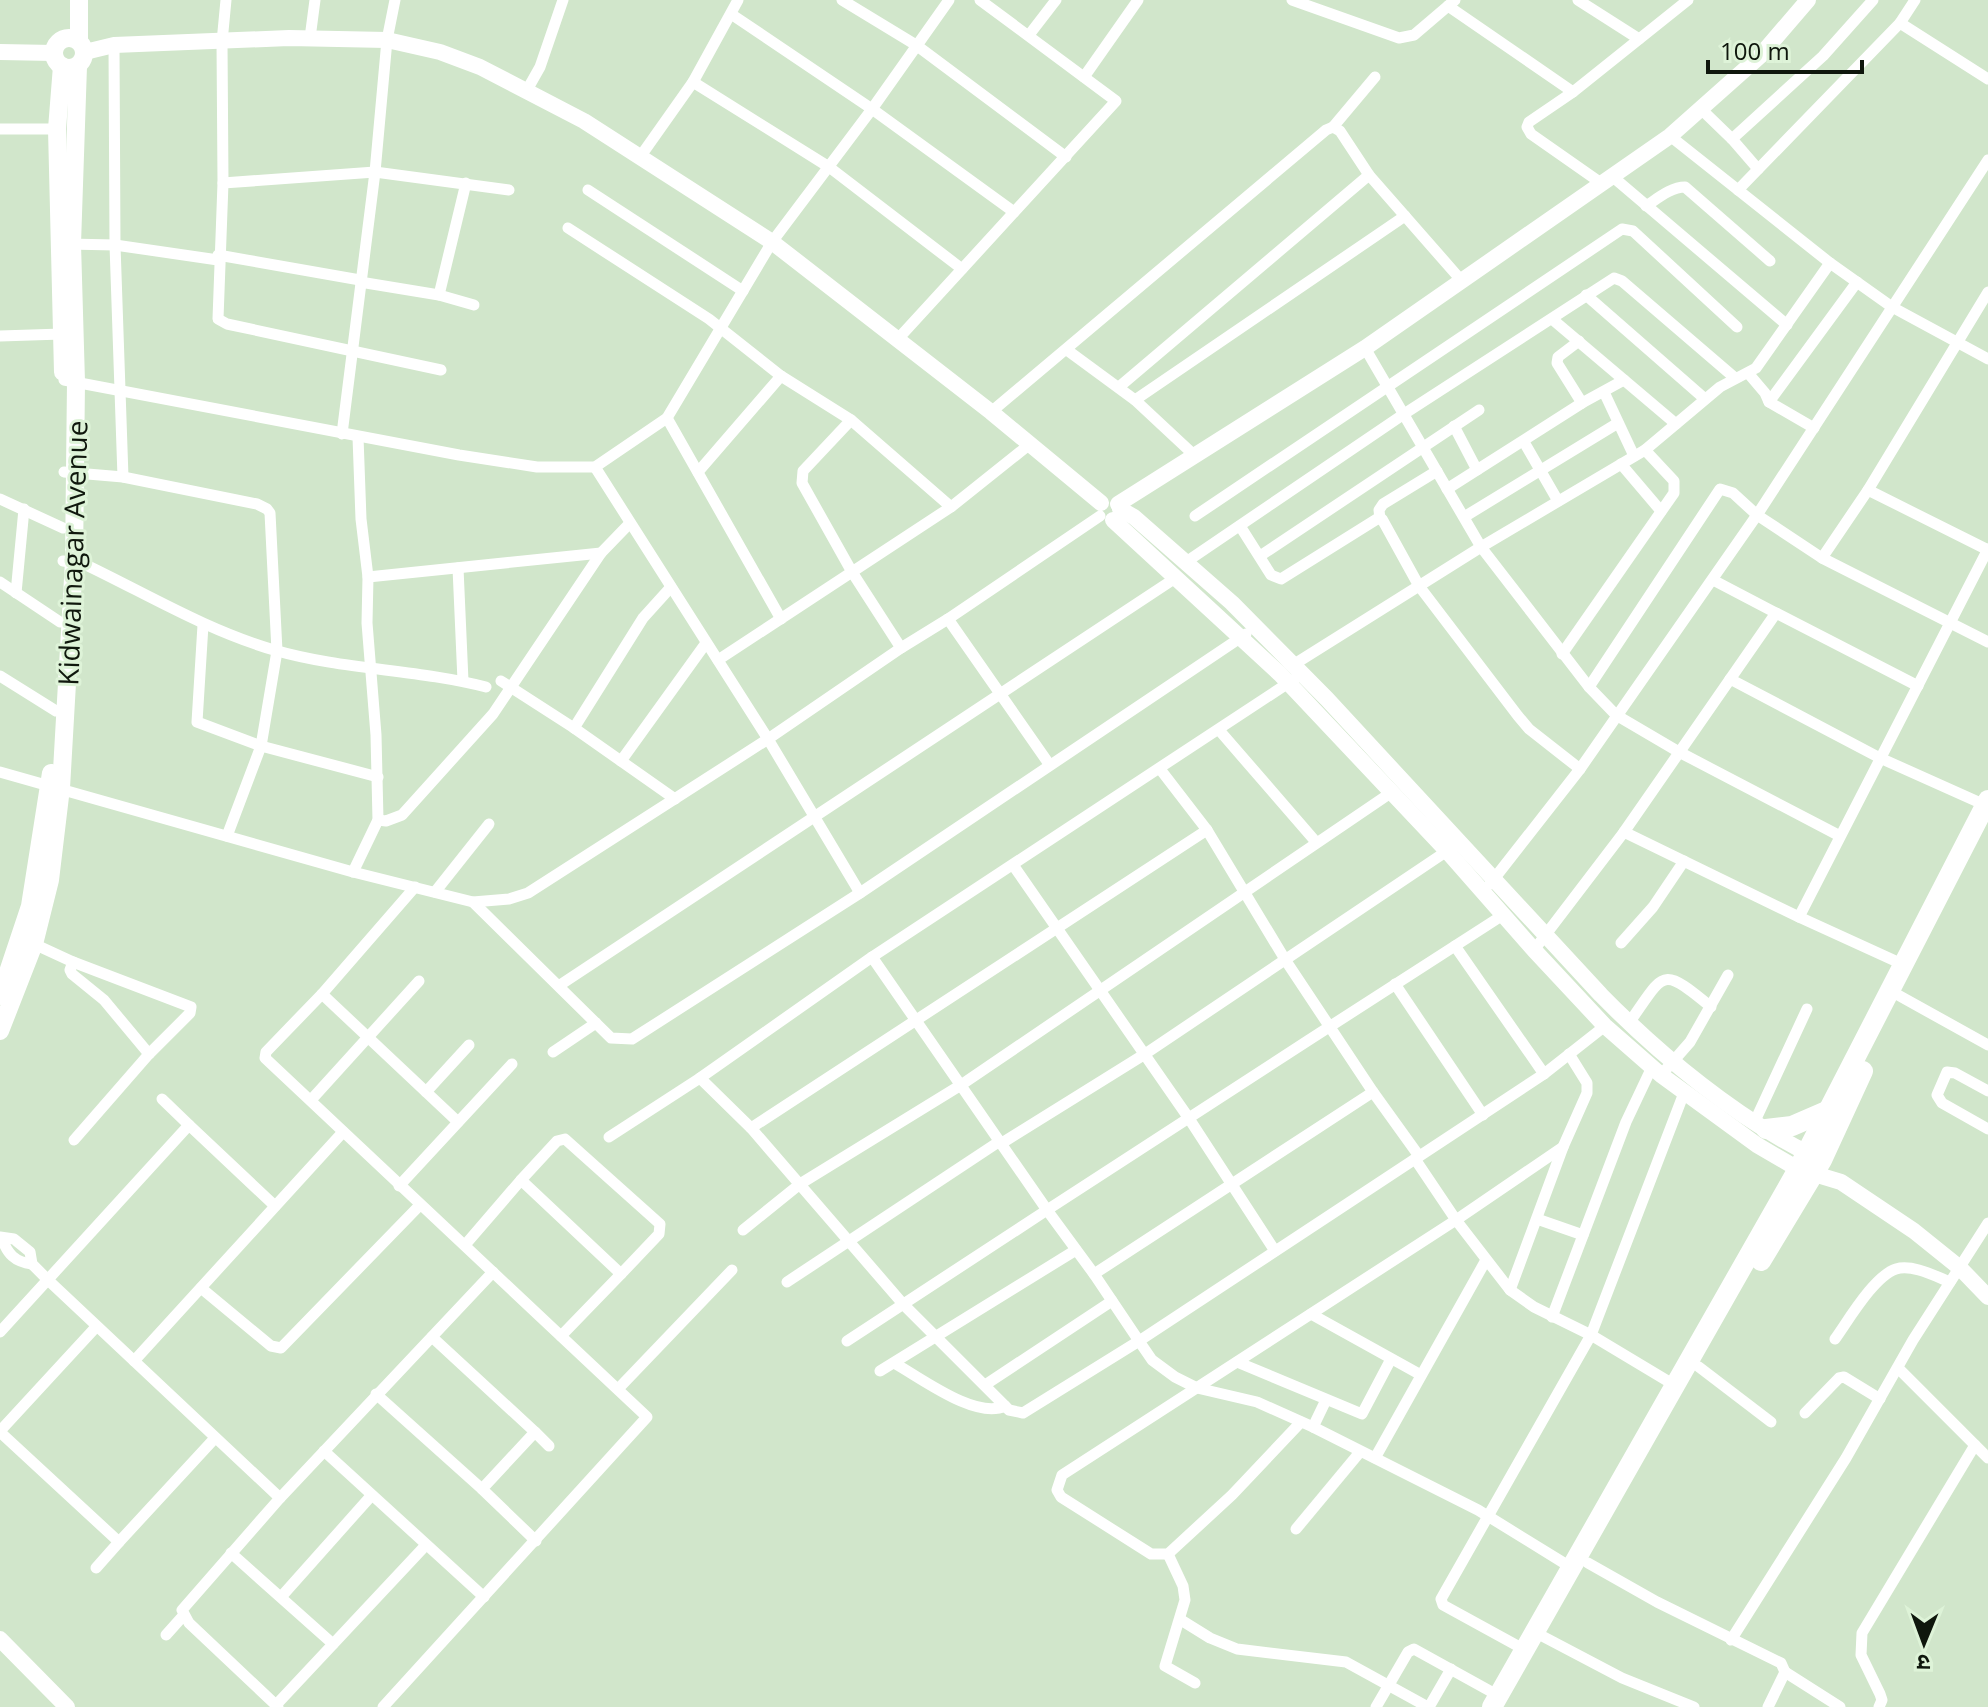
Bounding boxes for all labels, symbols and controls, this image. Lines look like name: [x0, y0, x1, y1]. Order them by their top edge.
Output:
scale bar: [1708, 24, 1862, 74]
text: 100 m: [1720, 34, 1790, 67]
street label: Kidwainagar Avenue: [48, 420, 96, 686]
north arrow: [1884, 1603, 1964, 1683]
text: उ: [1916, 1649, 1930, 1679]

